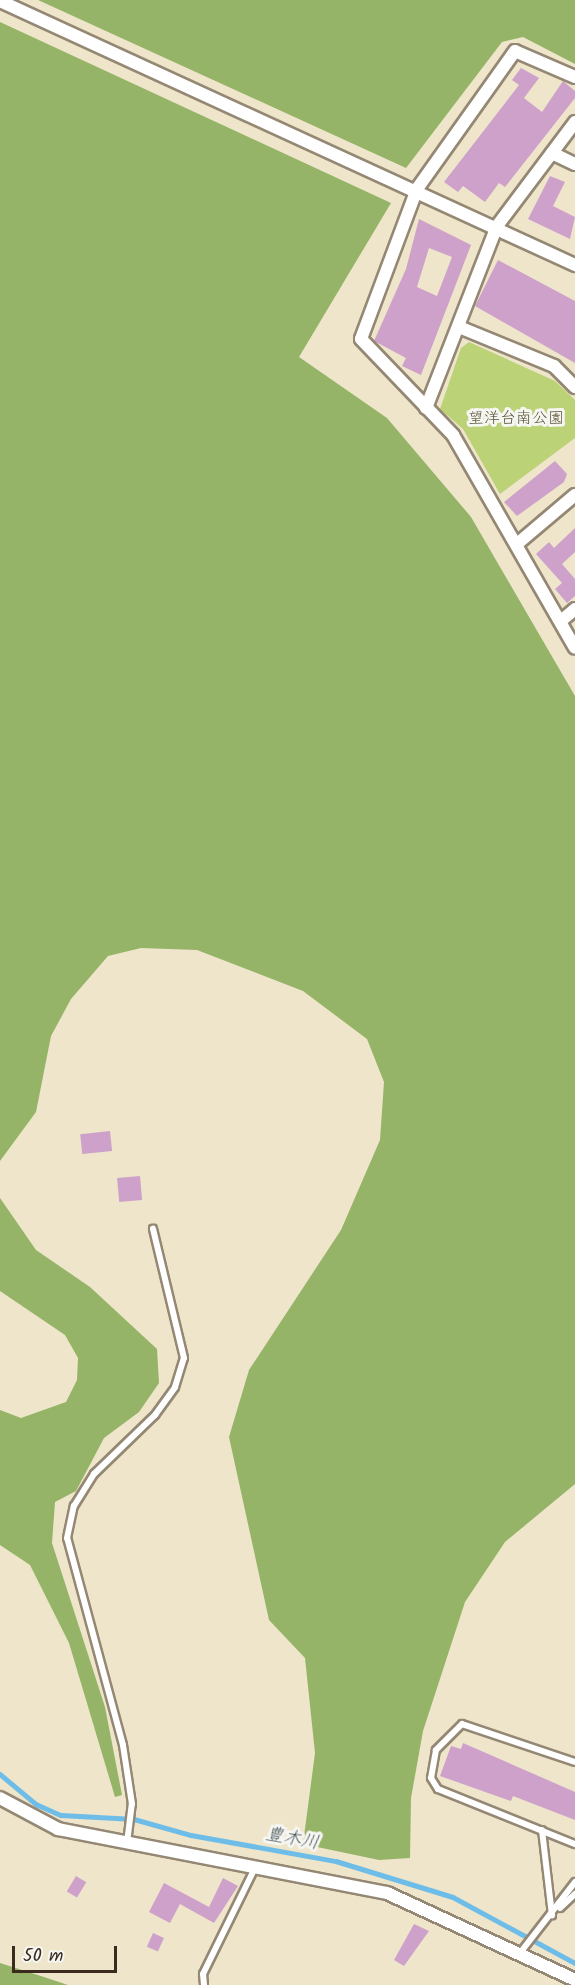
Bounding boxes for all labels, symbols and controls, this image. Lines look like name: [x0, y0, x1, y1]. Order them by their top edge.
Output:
park label: 望洋台南公園: [468, 409, 564, 429]
water label: 豊木川: [264, 1825, 320, 1855]
scale bar: [15, 1934, 120, 1972]
text: 50 m: [23, 1942, 63, 1971]

